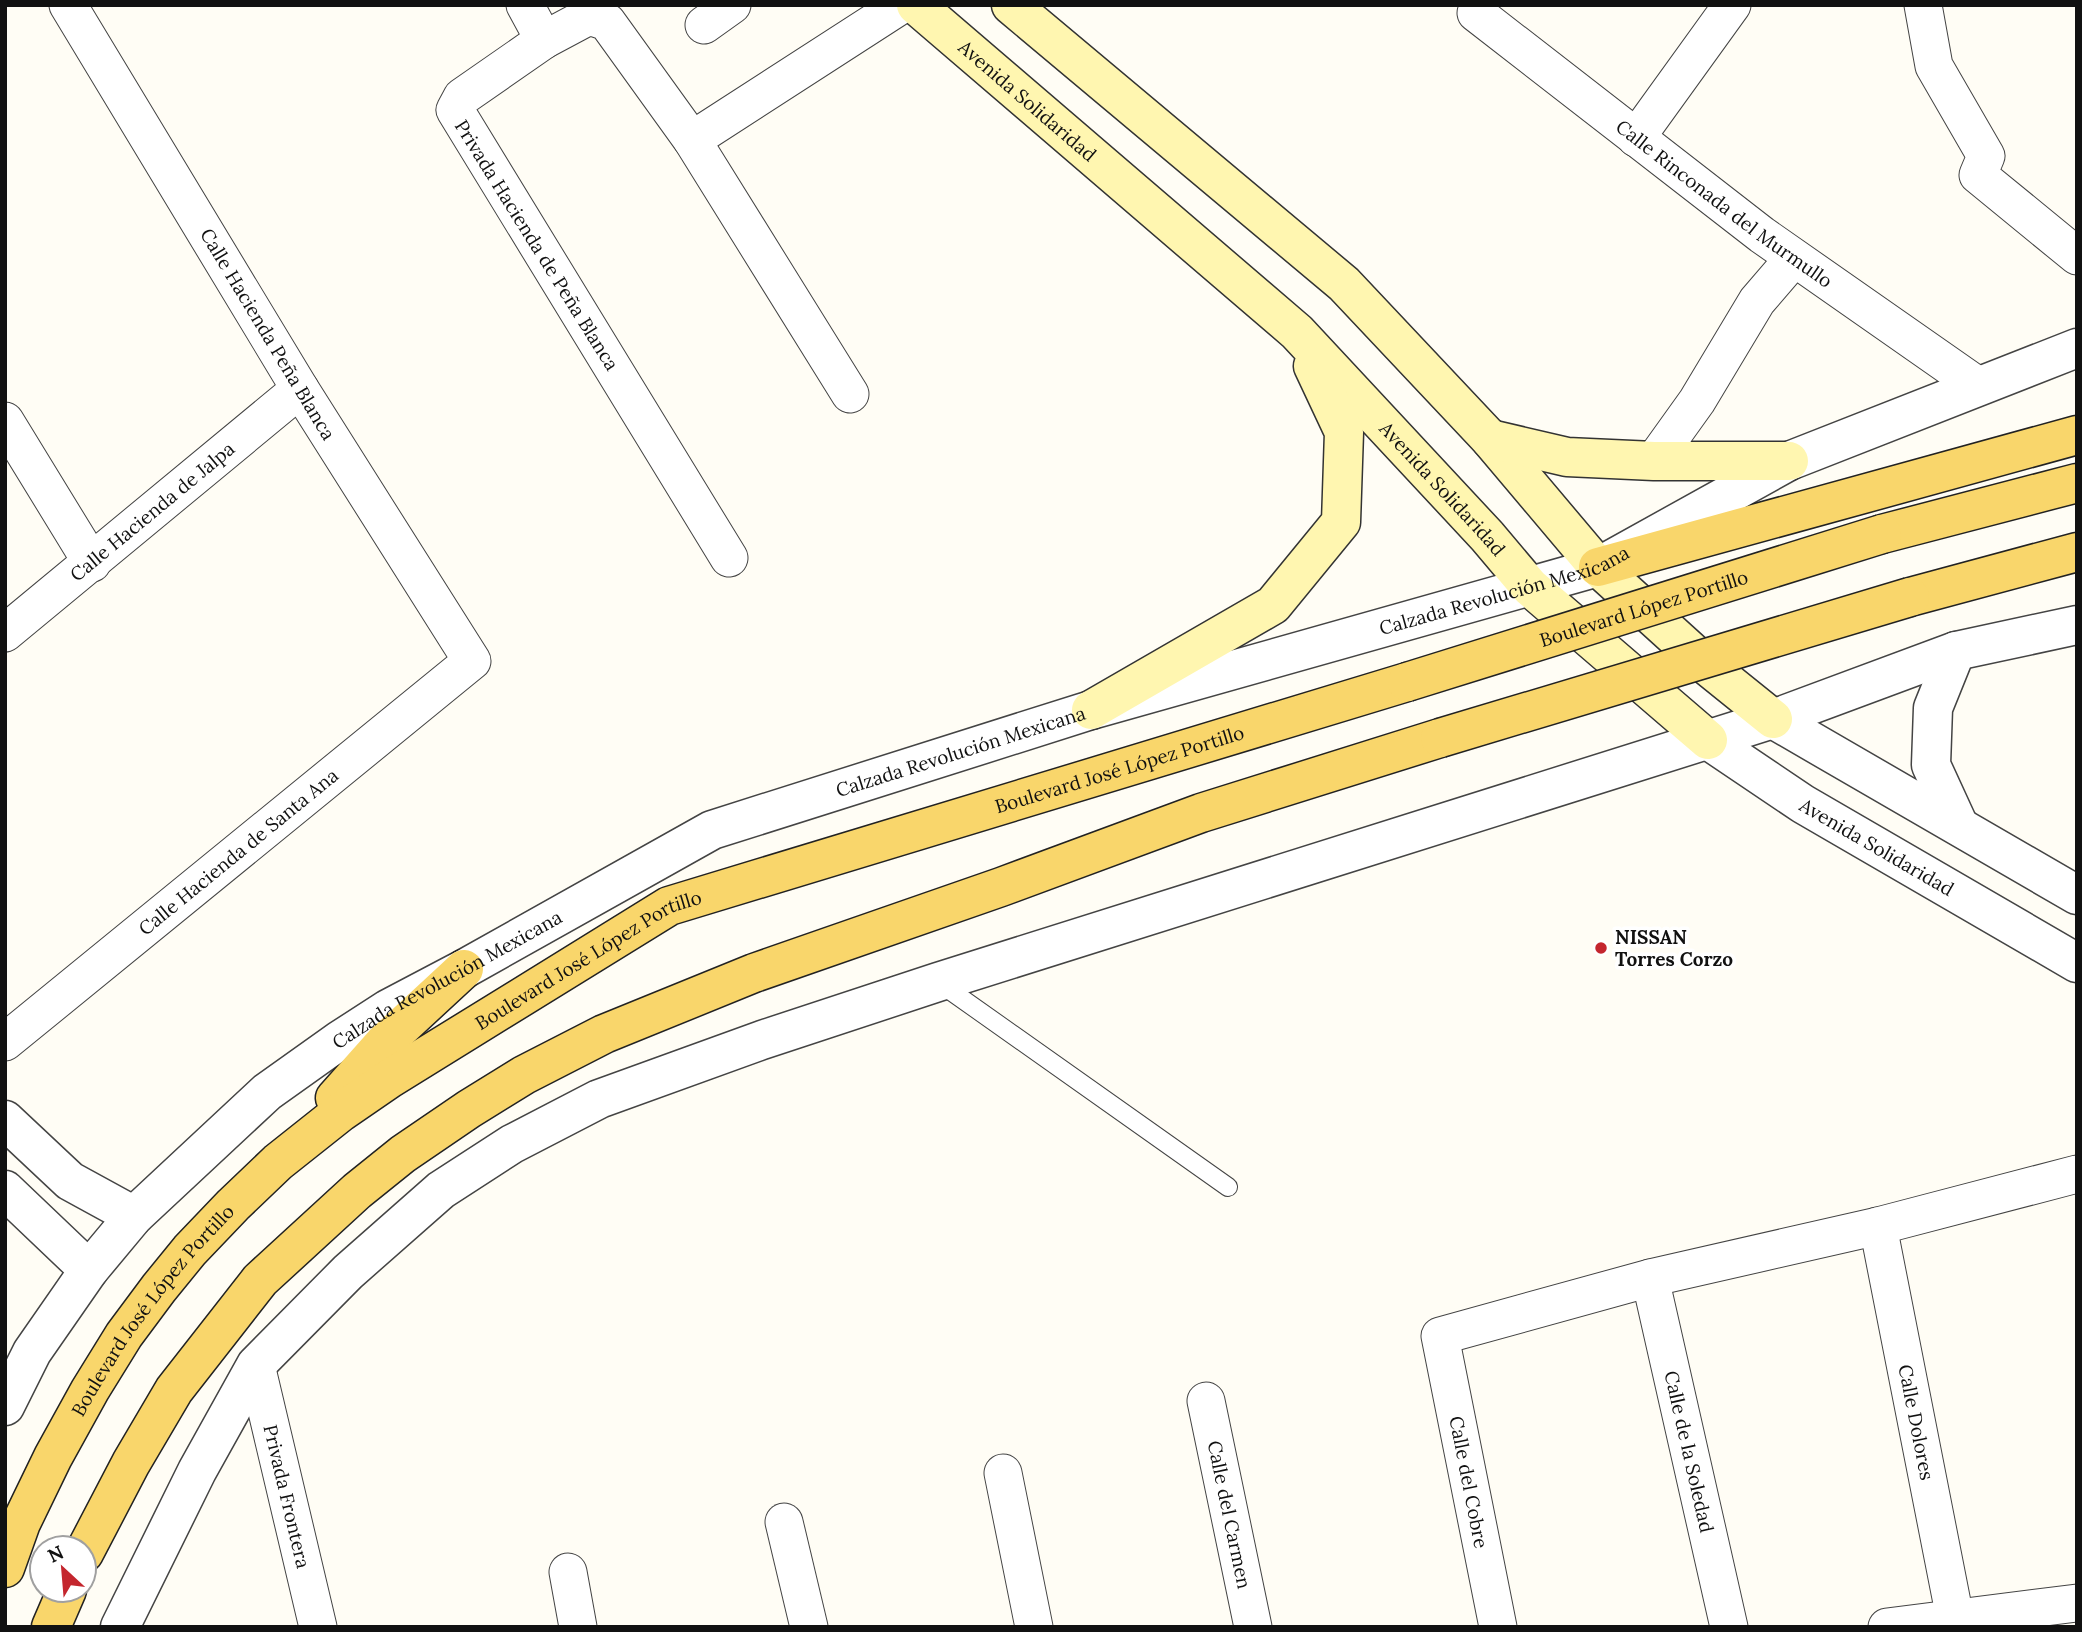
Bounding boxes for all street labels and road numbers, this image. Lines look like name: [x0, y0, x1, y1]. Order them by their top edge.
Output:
street label: Avenida Solidaridad: [953, 34, 1101, 167]
street label: Calle Rinconada del Murmullo: [1611, 114, 1837, 293]
street label: Privada Hacienda de Peña Blanca: [450, 115, 624, 375]
street label: Calle Hacienda Peña Blanca: [195, 224, 341, 444]
street label: Avenida Solidaridad: [1374, 416, 1511, 561]
street label: Calle Hacienda de Jalpa: [65, 436, 239, 586]
street label: Calzada Revolución Mexicana: [1376, 540, 1633, 640]
street label: Boulevard López Portillo: [1537, 565, 1751, 652]
street label: Calzada Revolución Mexicana: [833, 701, 1088, 802]
street label: Boulevard José López Portillo: [992, 720, 1247, 818]
street label: Calle Hacienda de Santa Ana: [133, 763, 343, 940]
street label: Avenida Solidaridad: [1795, 792, 1958, 901]
street label: Boulevard José López Portillo: [471, 885, 704, 1035]
street label: Calzada Revolución Mexicana: [327, 905, 566, 1054]
street label: Boulevard José López Portillo: [66, 1199, 239, 1420]
street label: Calle Dolores: [1893, 1362, 1940, 1482]
street label: Calle de la Soledad: [1659, 1368, 1719, 1535]
street label: Calle del Cobre: [1444, 1414, 1494, 1550]
street label: Privada Frontera: [258, 1422, 316, 1571]
street label: Calle del Carmen: [1203, 1438, 1257, 1591]

